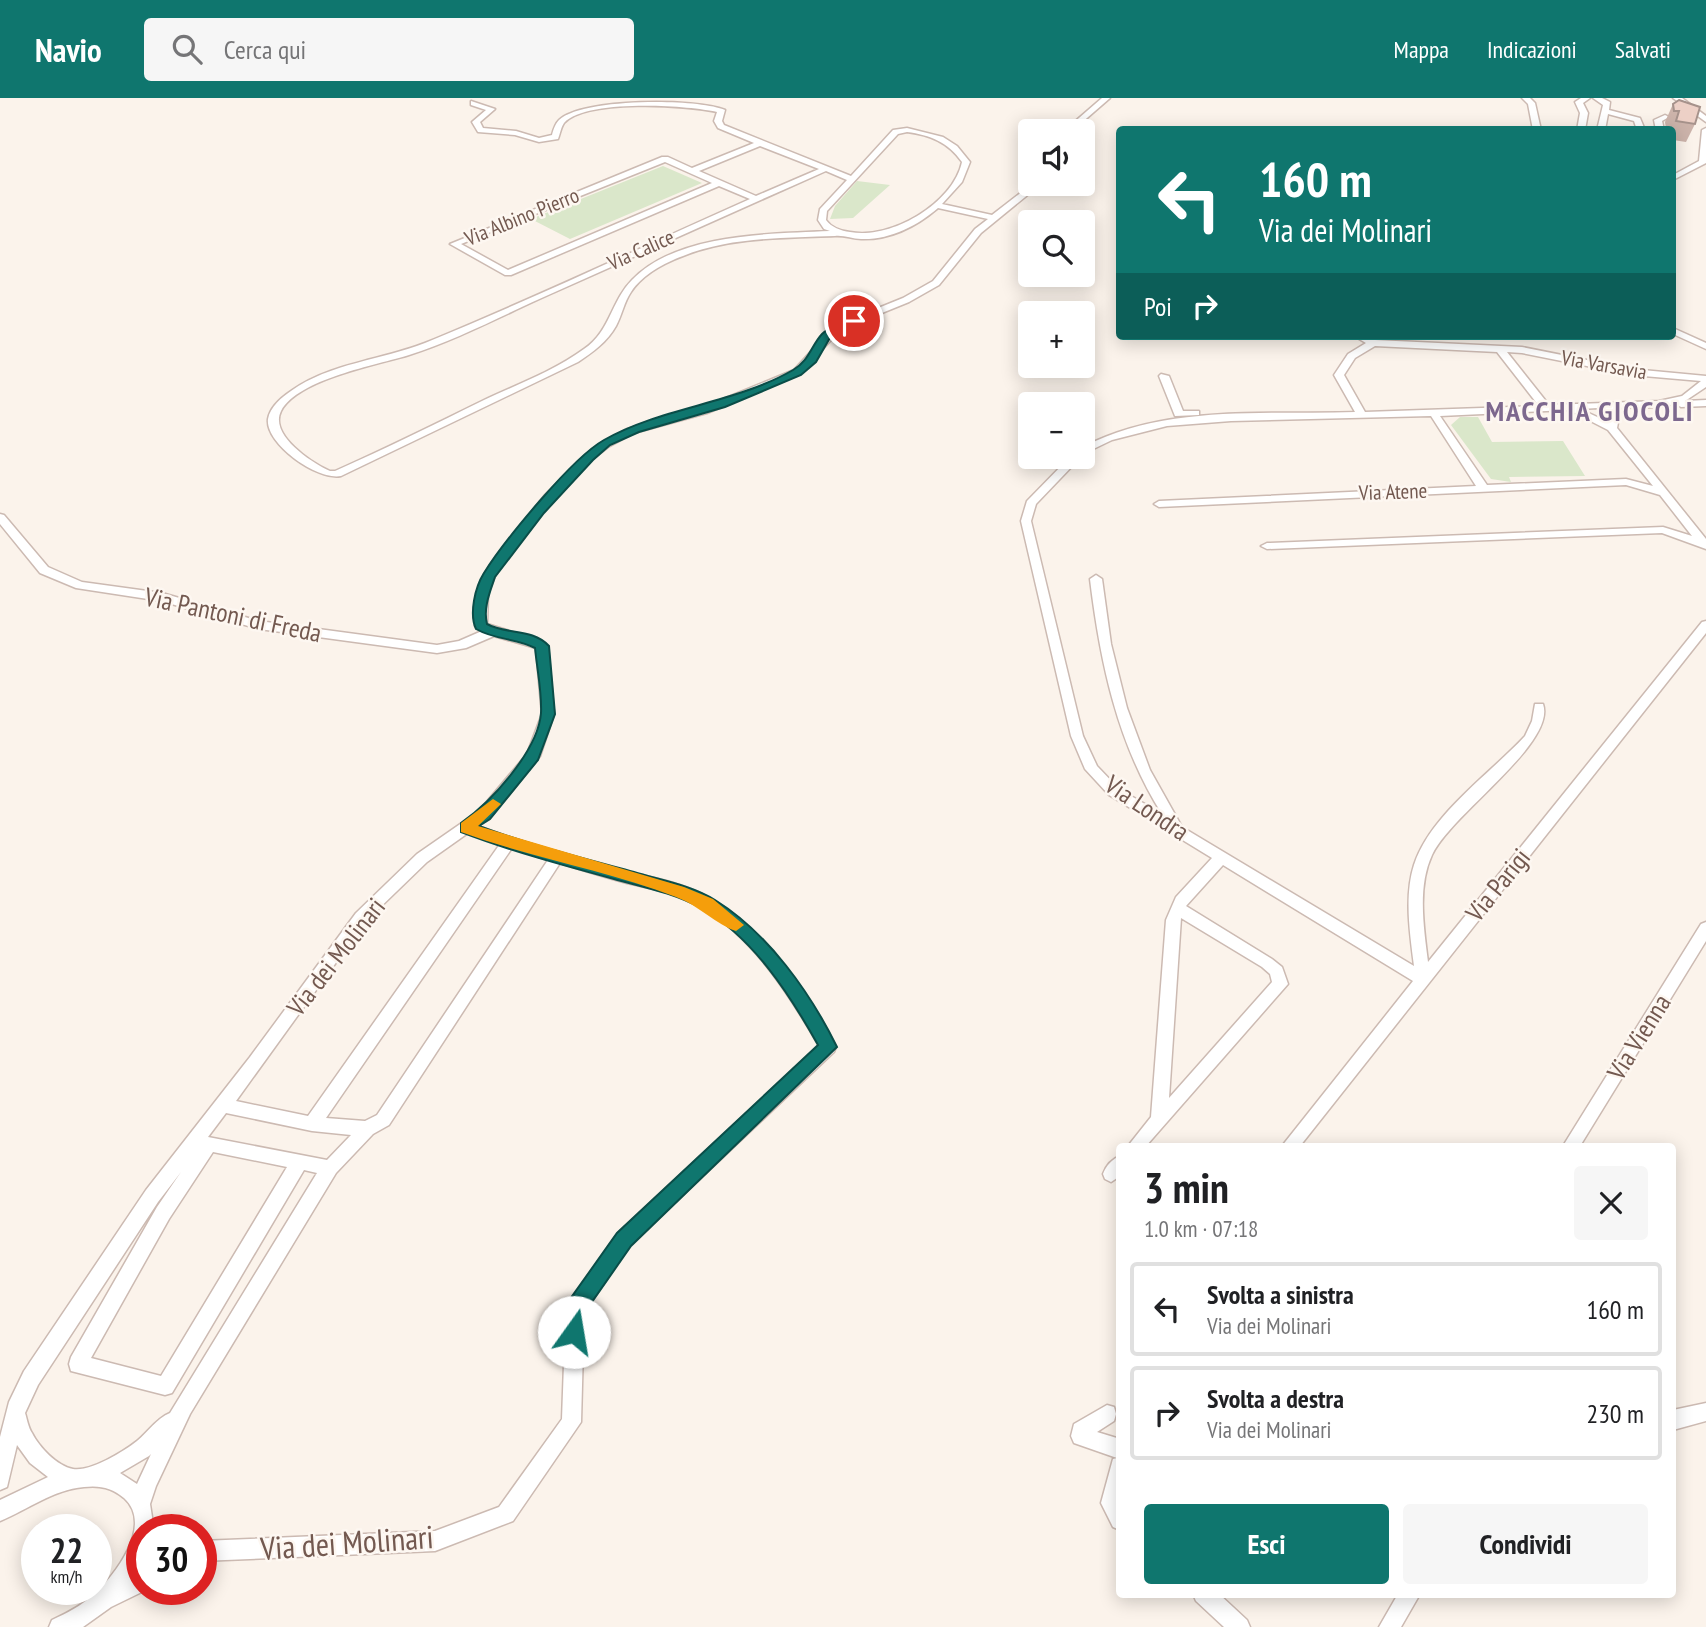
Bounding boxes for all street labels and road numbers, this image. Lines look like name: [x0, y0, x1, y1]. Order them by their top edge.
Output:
street label: Via Albino Pierro: [460, 181, 583, 252]
street label: Via Calice: [602, 223, 678, 277]
street label: Via Varsavia: [1558, 344, 1649, 385]
street label: Via Atene: [1357, 477, 1428, 506]
street label: Via Pantoni di Freda: [141, 579, 324, 649]
street label: Via Londra: [1098, 767, 1196, 848]
street label: Via Parigi: [1458, 841, 1537, 929]
street label: Via dei Molinari: [279, 891, 392, 1023]
street label: Via Vienna: [1599, 988, 1678, 1086]
street label: Via dei Molinari: [258, 1515, 435, 1569]

